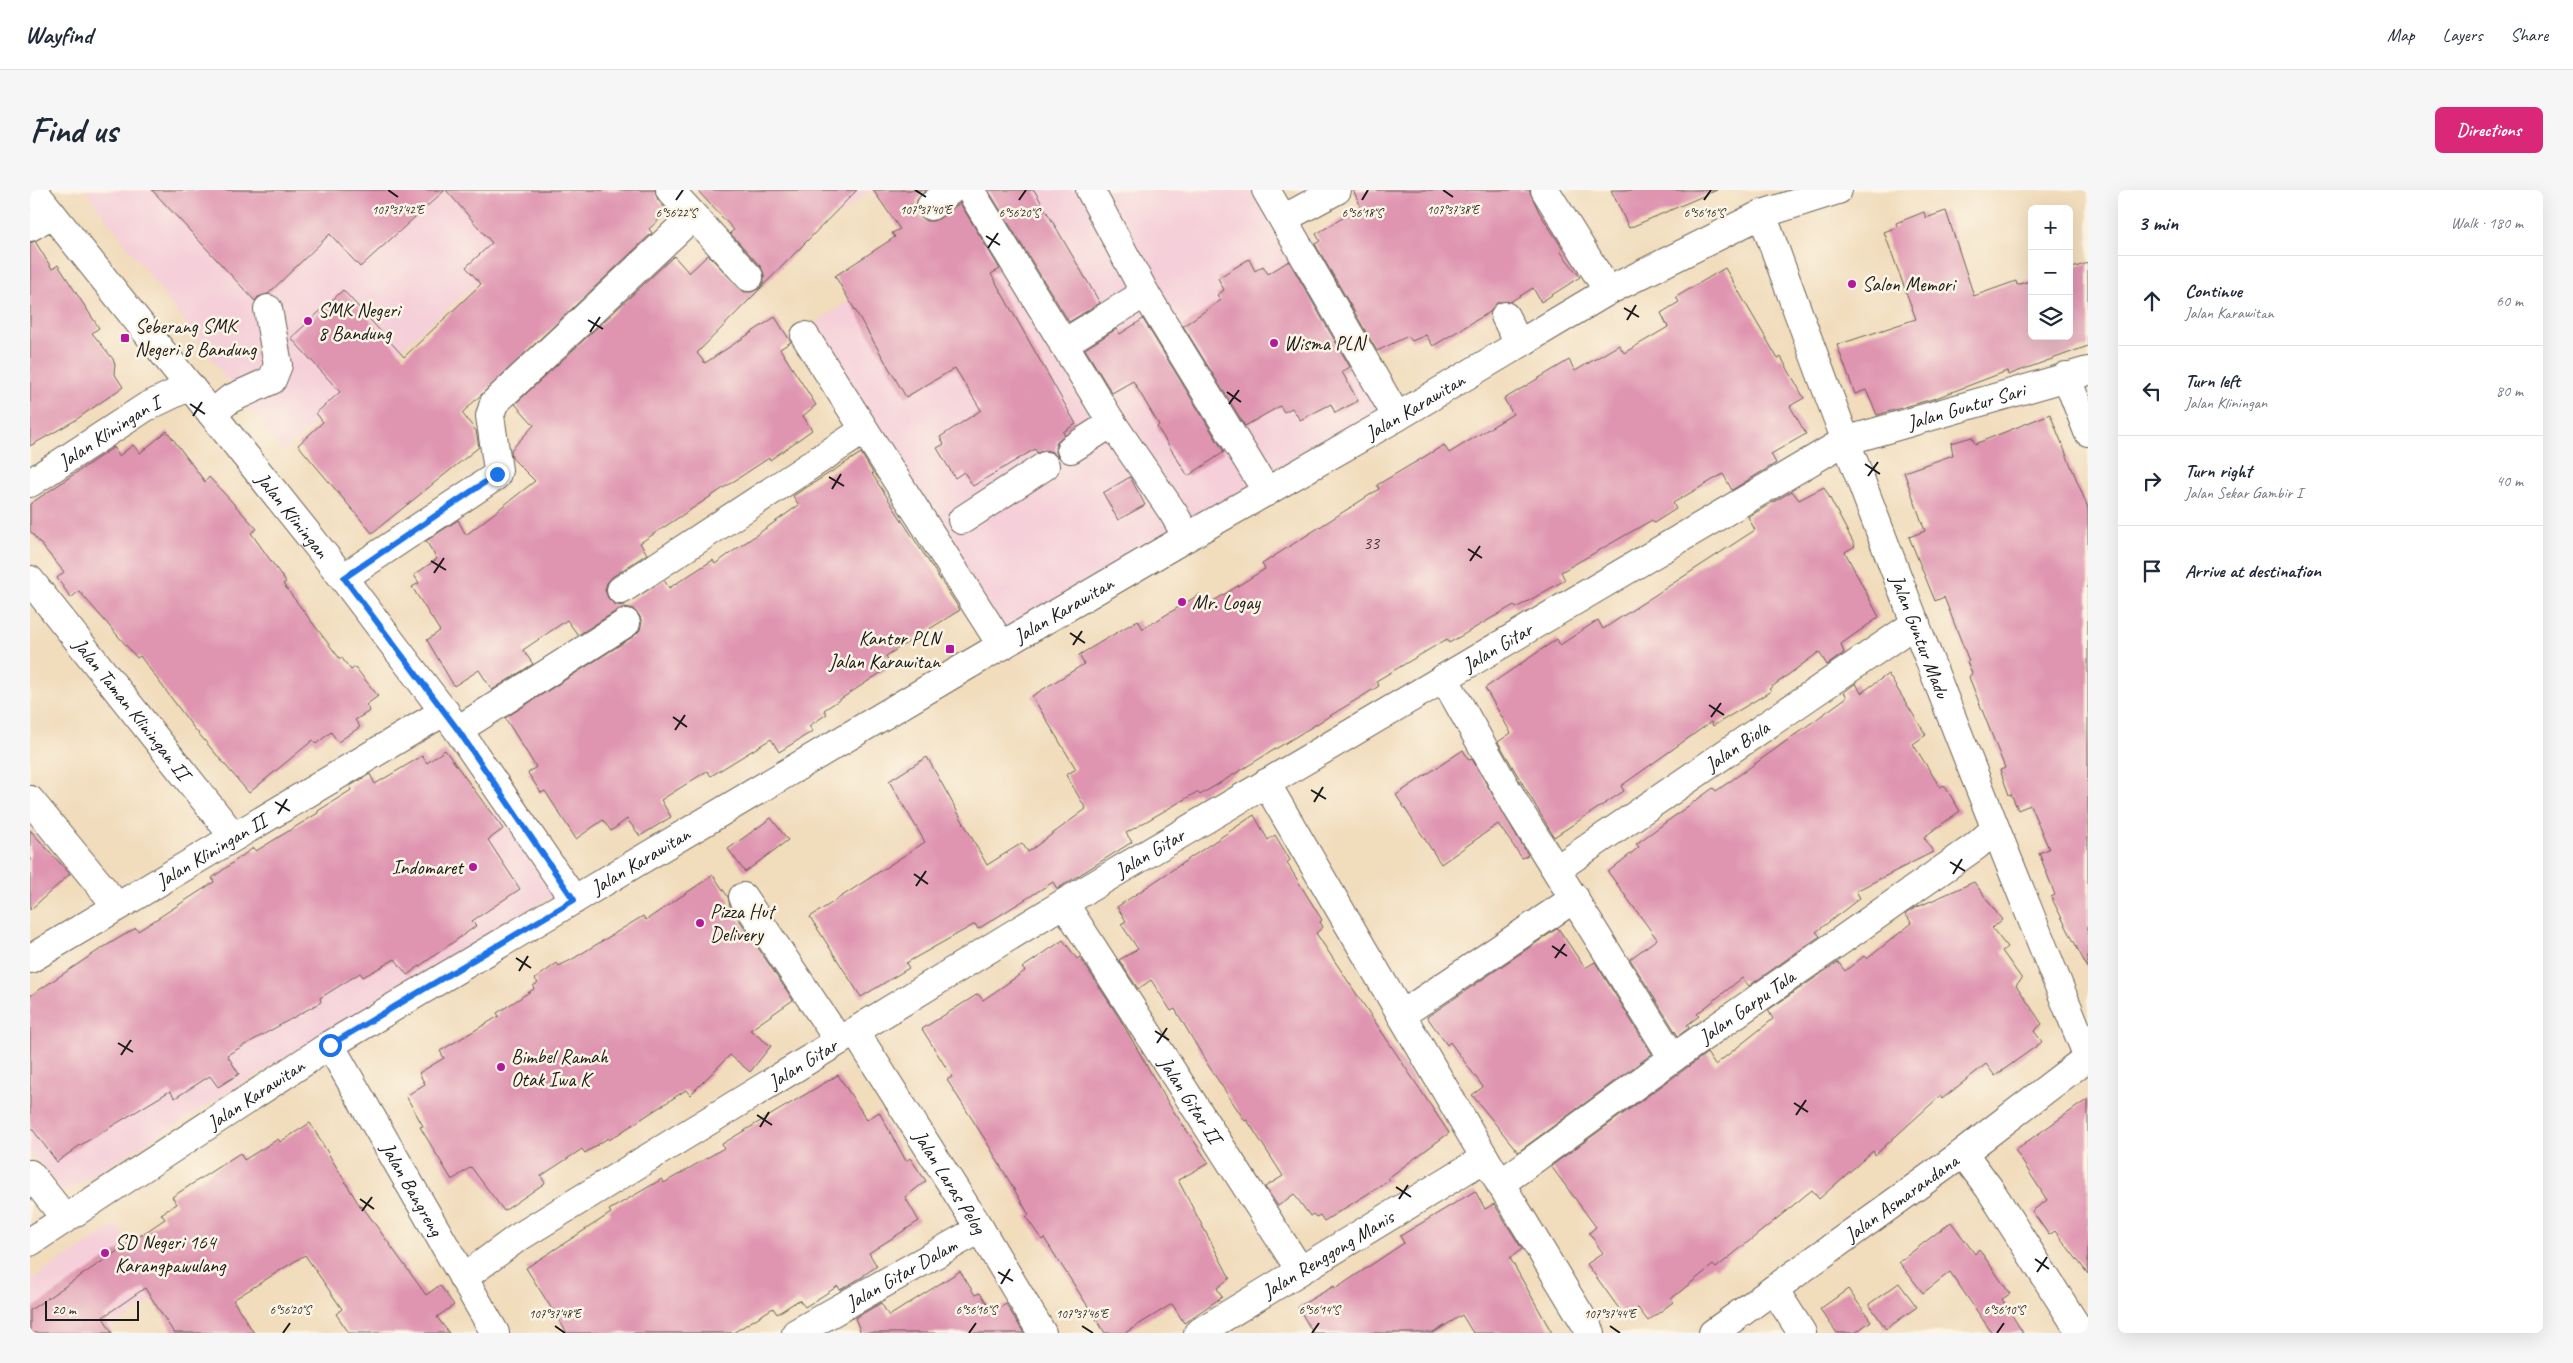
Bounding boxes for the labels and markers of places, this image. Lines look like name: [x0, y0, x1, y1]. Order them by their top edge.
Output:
place label: Salon Memori: [1862, 272, 1957, 297]
marker: Salon Memori: [1846, 278, 1858, 290]
place label: SMK Negeri 8 Bandung: [318, 298, 402, 346]
place label: Seberang SMK Negeri 8 Bandung: [135, 314, 257, 362]
marker: SMK Negeri 8 Bandung: [302, 315, 314, 327]
place label: Wisma PLN: [1284, 331, 1368, 356]
marker: Seberang SMK Negeri 8 Bandung: [119, 332, 131, 344]
marker: Wisma PLN: [1268, 337, 1280, 349]
place label: Mr. Logay: [1192, 590, 1261, 615]
marker: Mr. Logay: [1176, 596, 1188, 608]
place label: Kantor PLN Jalan Karawitan: [828, 626, 943, 674]
marker: Kantor PLN Jalan Karawitan: [944, 643, 956, 655]
place label: Indomaret: [392, 855, 465, 880]
marker: Indomaret: [467, 861, 479, 873]
place label: Pizza Hut Delivery: [710, 899, 777, 947]
marker: Pizza Hut Delivery: [694, 917, 706, 929]
place label: Bimbel Ramah Otak Iwa K: [511, 1044, 609, 1092]
marker: Bimbel Ramah Otak Iwa K: [495, 1061, 507, 1073]
place label: SD Negeri 164 Karangpawulang: [115, 1230, 227, 1278]
marker: SD Negeri 164 Karangpawulang: [99, 1247, 111, 1259]

